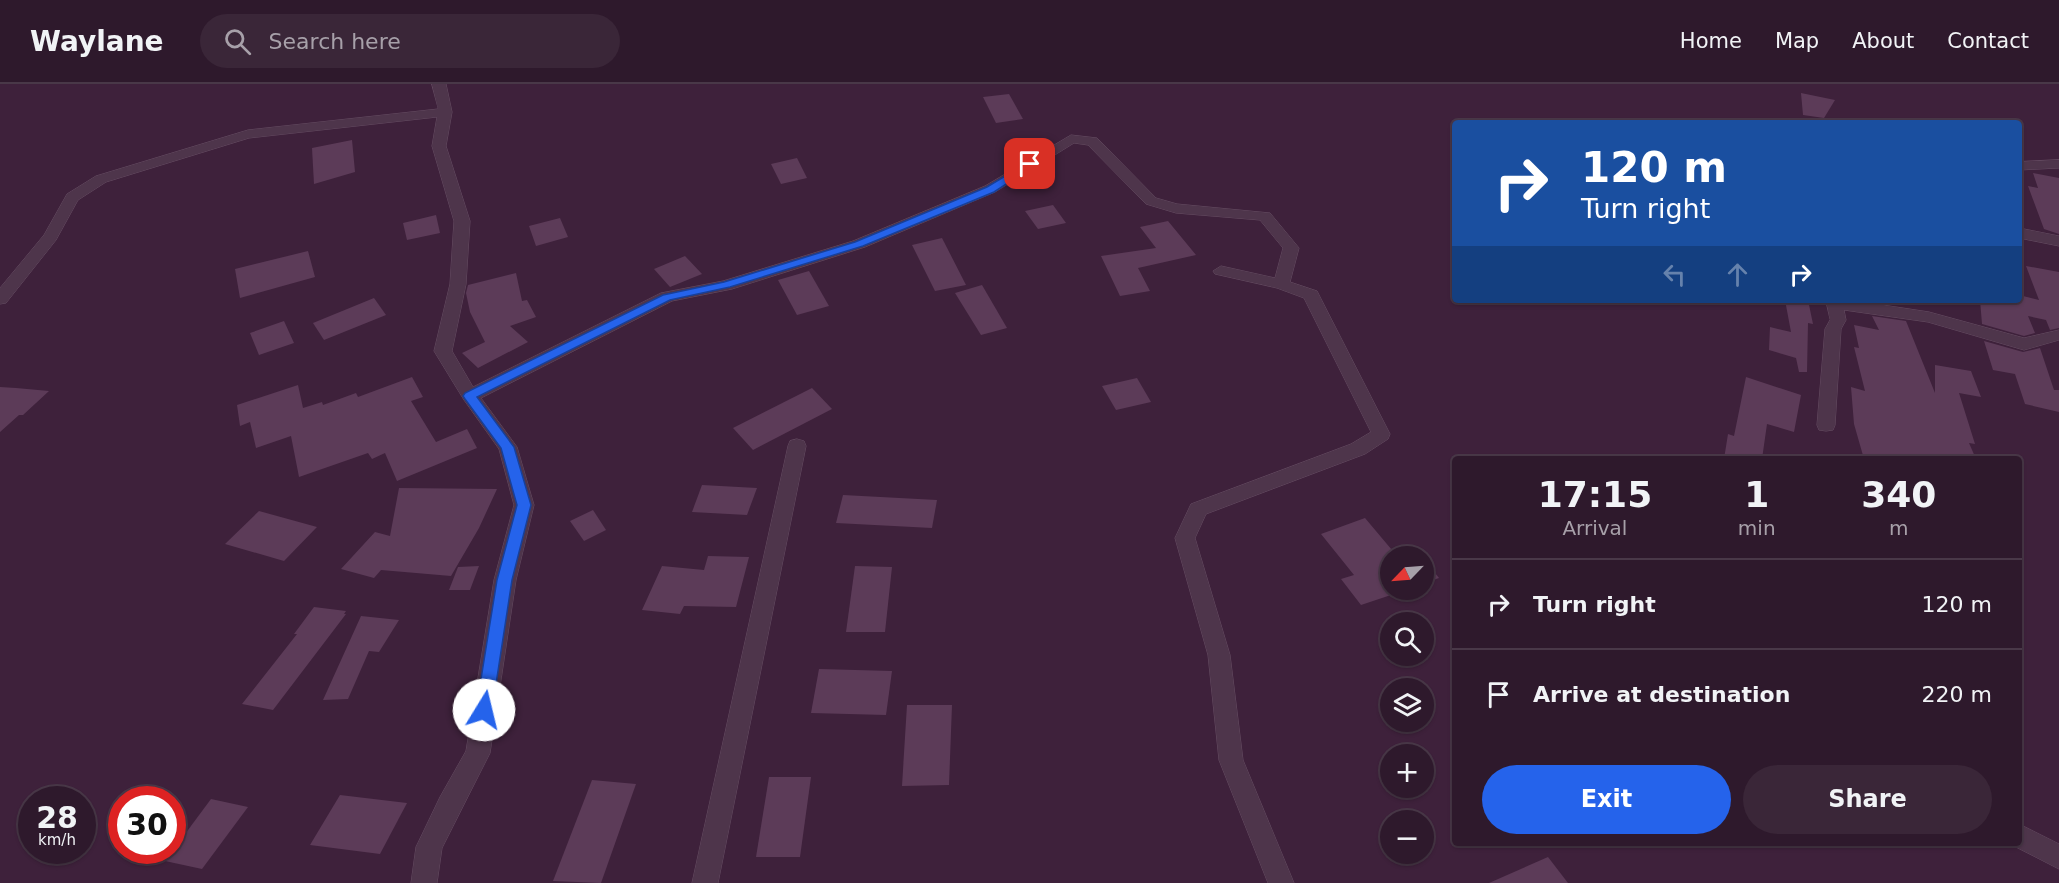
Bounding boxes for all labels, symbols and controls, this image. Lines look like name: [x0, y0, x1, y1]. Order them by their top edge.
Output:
search box: [200, 14, 620, 68]
text: Waylane: [30, 25, 164, 58]
icon: search: [221, 25, 254, 58]
text: Search here: [269, 29, 401, 54]
text: Home: [1680, 29, 1742, 53]
text: Map: [1775, 29, 1819, 53]
text: About: [1852, 29, 1914, 53]
text: Contact: [1947, 29, 2029, 53]
pin: [1004, 138, 1055, 189]
text: 120 m: [1581, 143, 1727, 192]
icon: right: [1482, 144, 1560, 222]
icon: arrive: [1013, 147, 1046, 180]
text: Turn right: [1581, 193, 1710, 224]
icon: left: [1658, 258, 1691, 291]
icon: ahead: [1721, 258, 1754, 291]
icon: right: [1784, 258, 1817, 291]
text: 17:15: [1538, 474, 1652, 515]
text: 1: [1744, 474, 1769, 515]
text: 340: [1861, 474, 1936, 515]
text: Arrival: [1562, 516, 1627, 540]
text: min: [1738, 516, 1776, 540]
text: m: [1889, 516, 1909, 540]
north arrow: [1380, 546, 1434, 600]
map controls: [1380, 546, 1434, 864]
icon: right: [1482, 588, 1515, 621]
text: Turn right: [1533, 592, 1656, 617]
text: 120 m: [1922, 592, 1992, 617]
button: search: [1380, 612, 1434, 666]
position arrow: [452, 678, 516, 742]
button: layers: [1380, 678, 1434, 732]
icon: arrive: [1482, 678, 1515, 711]
text: Arrive at destination: [1533, 682, 1790, 707]
text: 220 m: [1922, 682, 1992, 707]
button: +: [1380, 744, 1434, 798]
button: Exit: [1482, 765, 1731, 834]
button: Share: [1743, 765, 1992, 834]
speed limit sign: 30: [108, 786, 186, 864]
text: 28: [36, 800, 78, 835]
button: −: [1380, 810, 1434, 864]
text: km/h: [38, 831, 76, 849]

